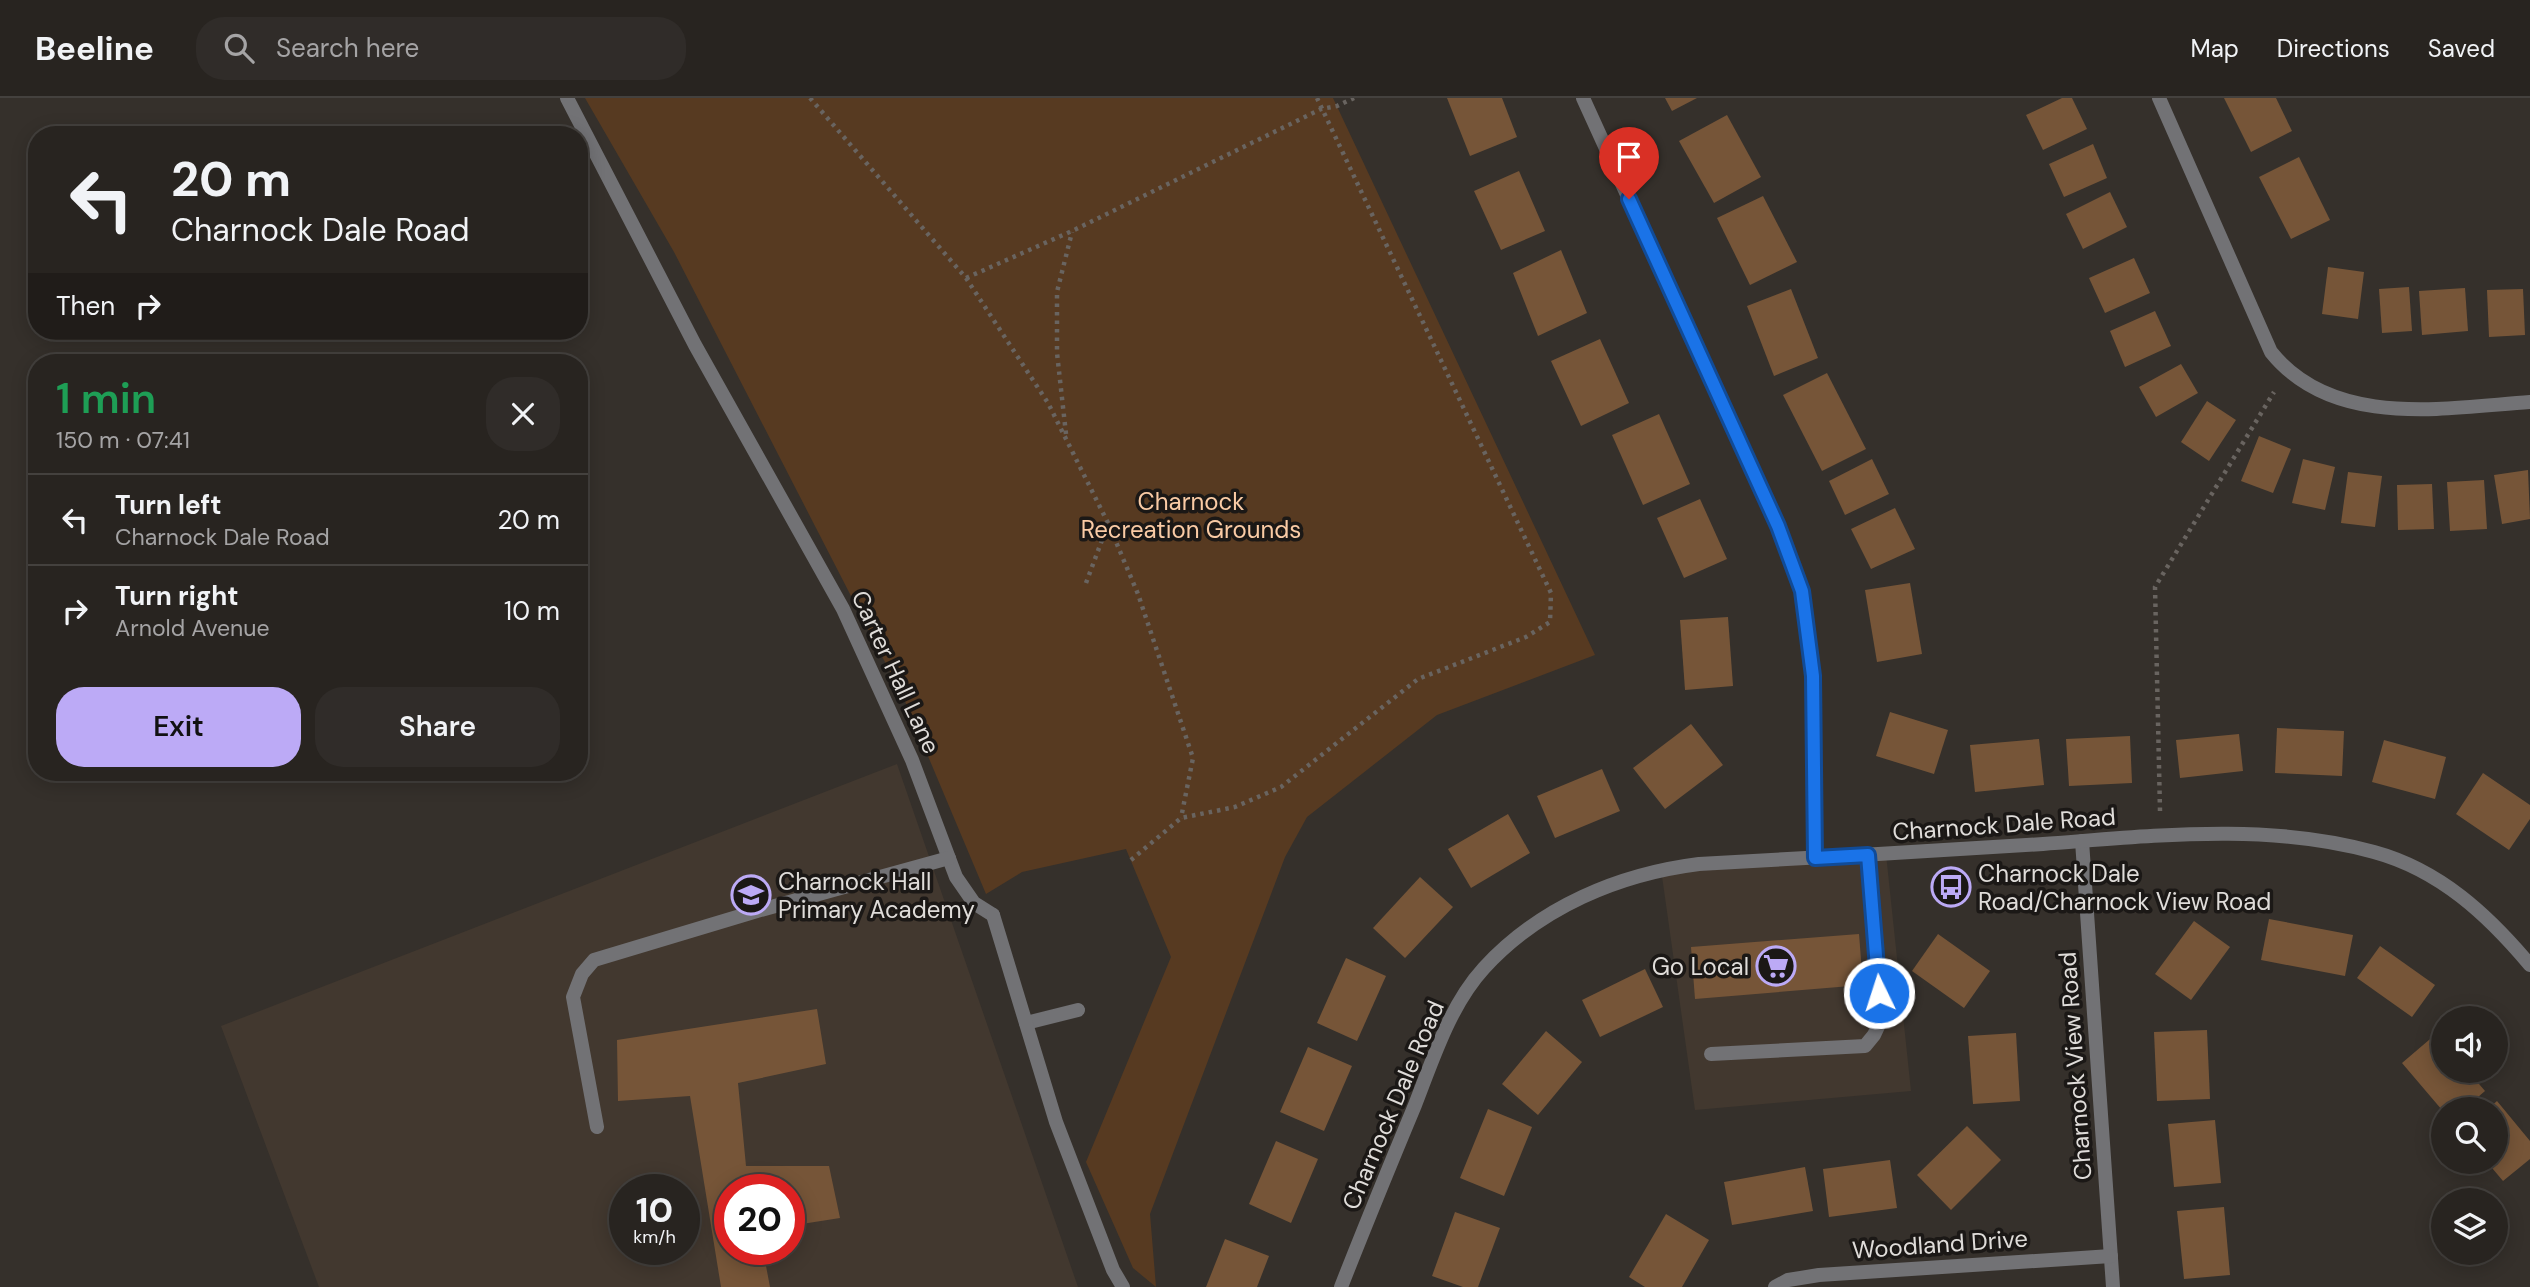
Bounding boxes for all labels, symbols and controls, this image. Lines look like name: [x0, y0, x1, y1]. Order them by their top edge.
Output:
search box: [196, 17, 686, 80]
text: Beeline: [35, 27, 154, 70]
icon: search: [220, 29, 258, 67]
text: Search here: [276, 31, 419, 65]
text: Map: [2191, 33, 2239, 64]
text: Directions: [2277, 33, 2390, 64]
text: Saved: [2428, 33, 2495, 64]
pin: [1599, 127, 1659, 199]
icon: arrive: [1610, 138, 1648, 176]
text: 20 m: [171, 147, 291, 211]
icon: left: [56, 154, 147, 245]
text: Charnock Dale Road: [171, 209, 470, 251]
icon: right: [129, 287, 167, 325]
text: Then: [56, 289, 115, 323]
text: 1 min: [56, 371, 156, 426]
button: close: [486, 377, 560, 451]
text: 150 m · 07:41: [56, 425, 190, 455]
park label: Charnock Recreation Grounds: [1081, 486, 1301, 545]
text: Turn left: [115, 488, 222, 522]
icon: left: [56, 501, 94, 539]
text: 20 m: [497, 503, 560, 537]
text: Charnock Dale Road: [115, 522, 330, 552]
text: Turn right: [115, 579, 239, 613]
street label: Carter Hall Lane: [845, 585, 947, 759]
icon: right: [56, 592, 94, 630]
text: 10 m: [504, 594, 560, 628]
text: Arnold Avenue: [115, 613, 269, 643]
button: Exit: [56, 687, 301, 767]
button: Share: [315, 687, 560, 767]
street label: Charnock Dale Road: [1891, 801, 2117, 847]
place label: Charnock Dale Road/Charnock View Road: [1978, 858, 2271, 917]
place label: Charnock Hall Primary Academy: [778, 866, 975, 925]
bus stop icon: Charnock Dale Road/Charnock View Road: [1930, 866, 1972, 908]
school or university icon: Charnock Hall Primary Academy: [730, 874, 772, 916]
supermarket icon: Go Local: [1755, 945, 1797, 987]
place label: Go Local: [1652, 951, 1749, 982]
street label: Charnock View Road: [2052, 951, 2098, 1181]
position arrow: [1842, 956, 1916, 1030]
street label: Charnock Dale Road: [1335, 996, 1451, 1214]
map controls: [2431, 1006, 2508, 1265]
button: sound: [2431, 1006, 2508, 1083]
button: search: [2431, 1097, 2508, 1174]
speed limit sign: 20: [714, 1174, 805, 1265]
text: 10: [636, 1187, 673, 1233]
button: layers: [2431, 1188, 2508, 1265]
street label: Woodland Drive: [1851, 1222, 2029, 1266]
text: km/h: [633, 1225, 676, 1249]

